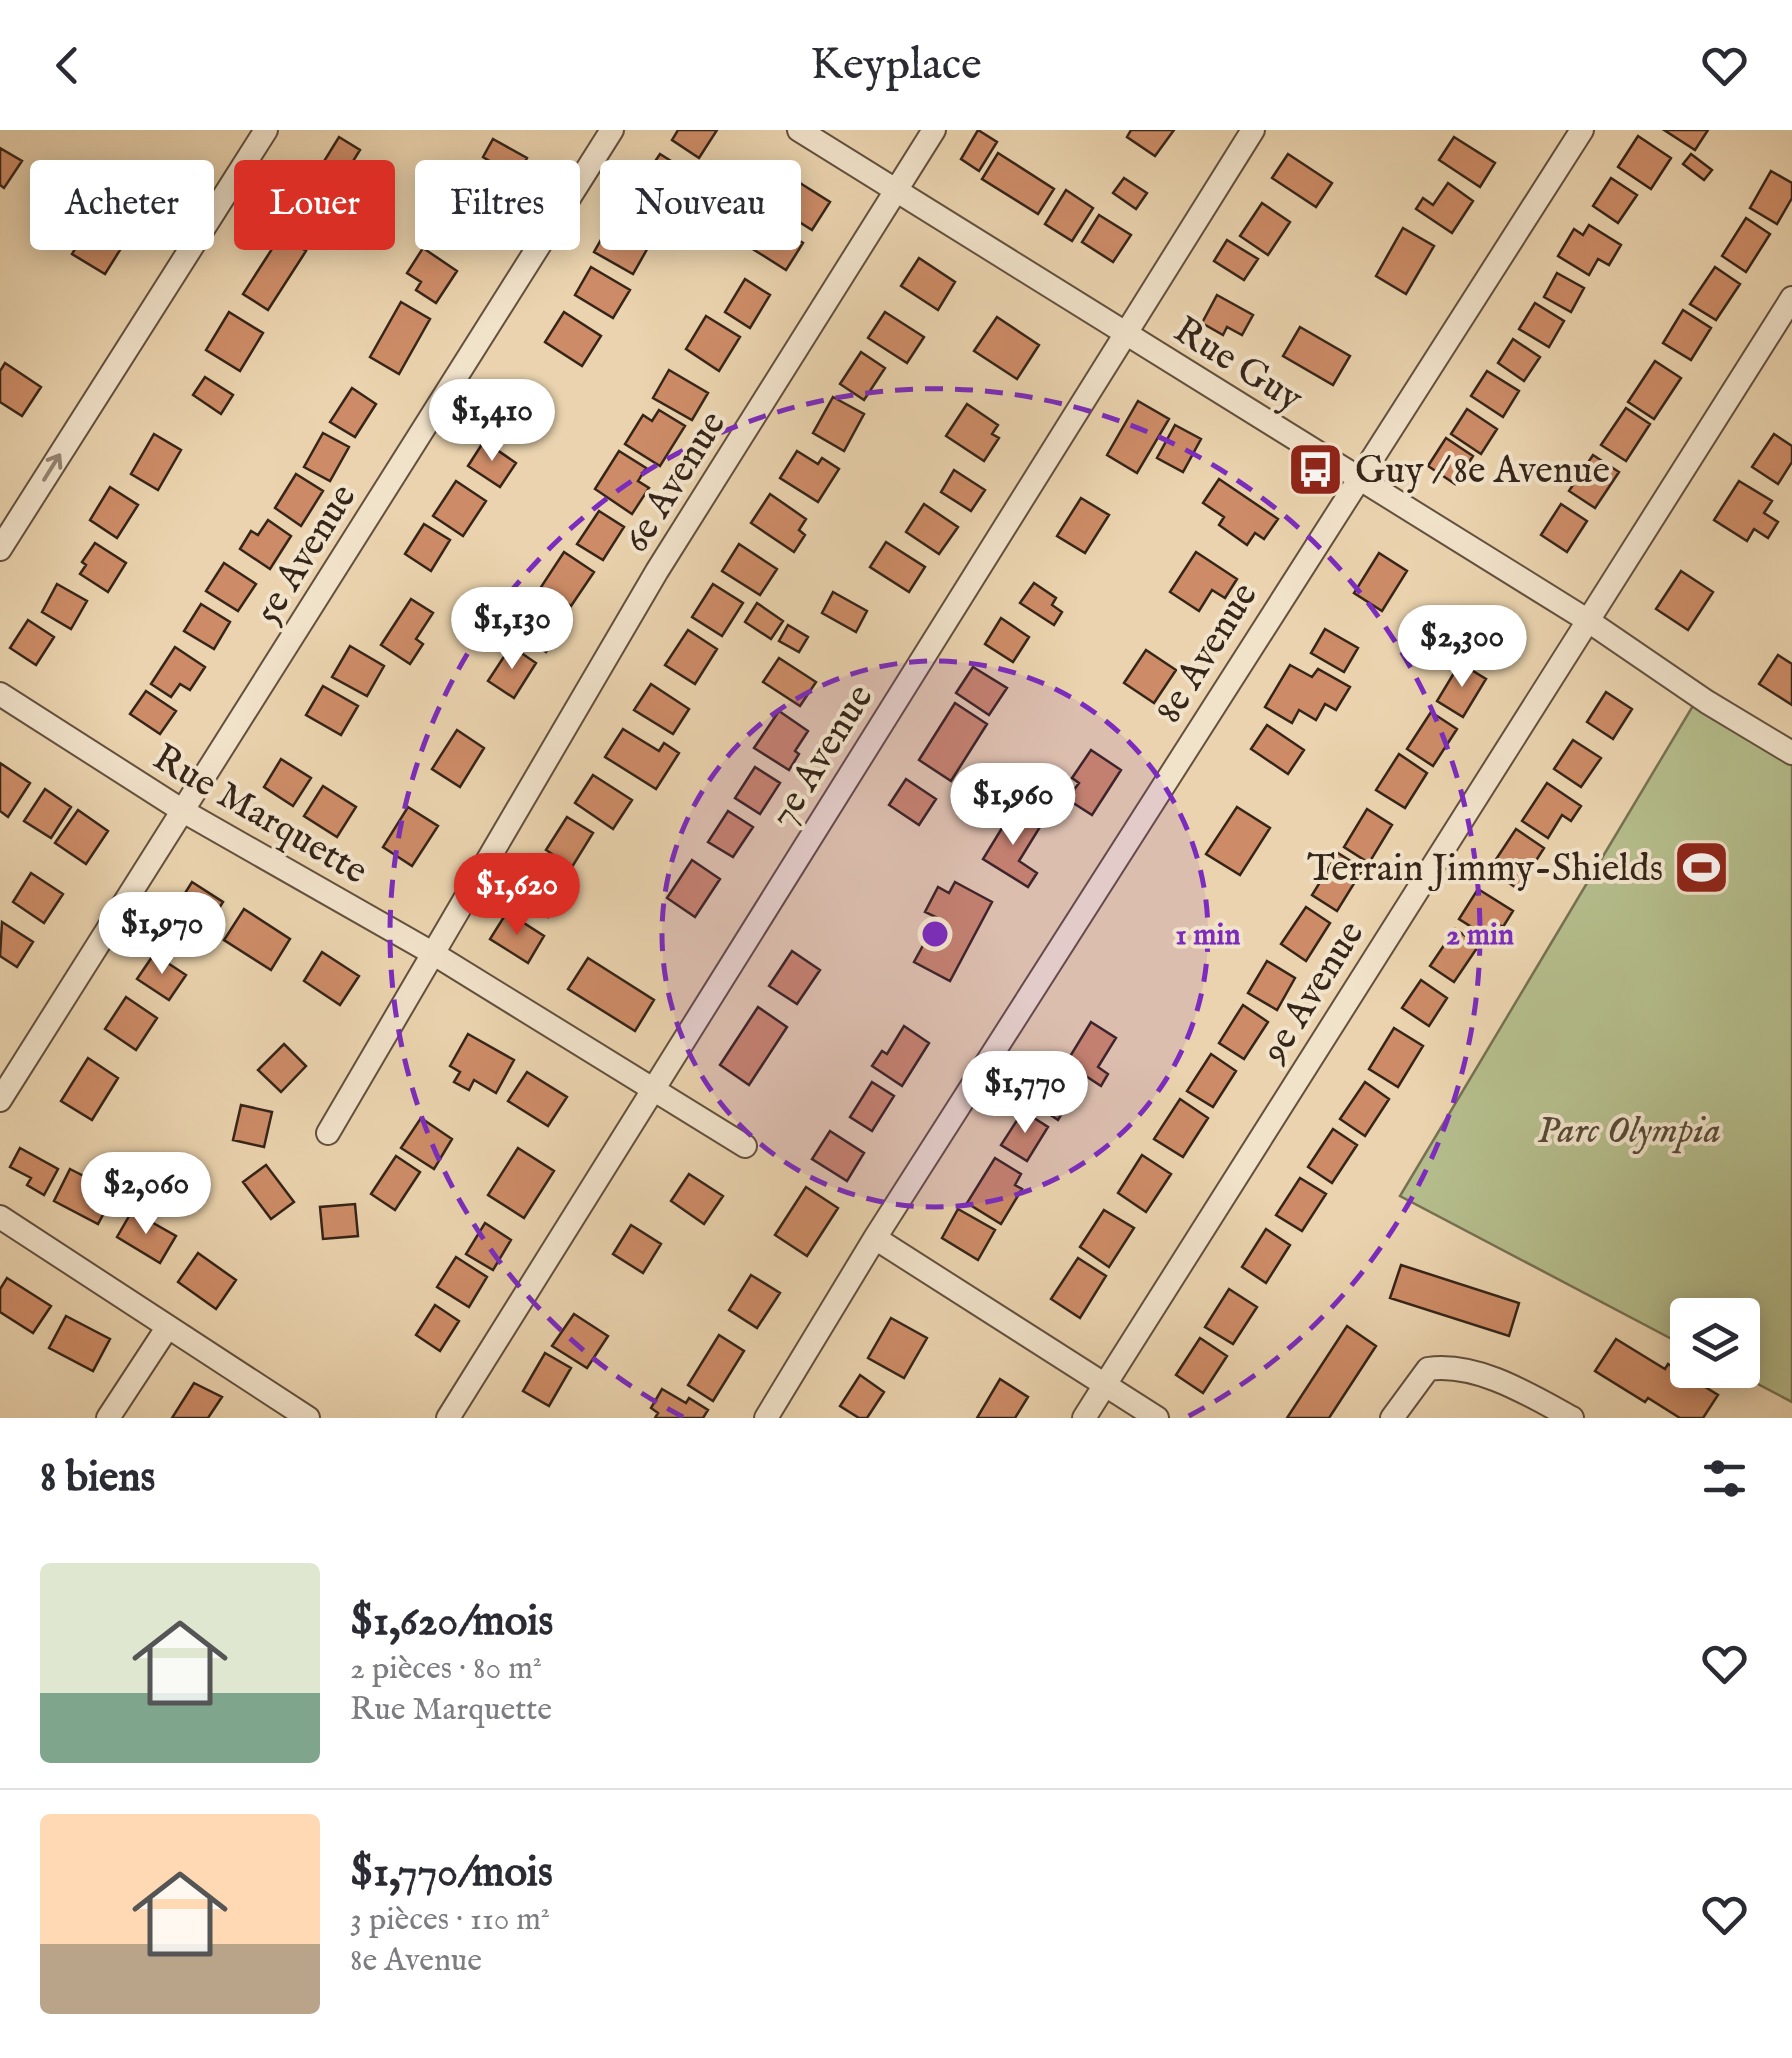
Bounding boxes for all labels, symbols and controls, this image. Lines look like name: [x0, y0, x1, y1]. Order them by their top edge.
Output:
text: Keyplace: [810, 37, 982, 94]
icon: back: [40, 38, 95, 93]
icon: heart: [1697, 38, 1752, 93]
chip: Acheter: [30, 160, 214, 250]
chip: Louer: [234, 160, 395, 250]
chip: Filtres: [415, 160, 580, 250]
chip: Nouveau: [600, 160, 801, 250]
street label: Rue Guy: [1164, 307, 1311, 424]
pin: $1,410: [411, 379, 573, 464]
text: $1,410: [451, 391, 533, 432]
street label: 6e Avenue: [613, 403, 738, 562]
bus stop icon: Guy / 8e Avenue: [1286, 439, 1346, 499]
place label: Guy / 8e Avenue: [1355, 448, 1610, 496]
one-way arrow: [42, 453, 63, 482]
street label: 5e Avenue: [245, 476, 368, 633]
street label: 8e Avenue: [1146, 574, 1269, 733]
pin: $1,130: [431, 587, 593, 672]
text: $1,130: [473, 599, 551, 640]
pin: $2,300: [1381, 605, 1543, 690]
text: $2,300: [1420, 617, 1504, 658]
street label: 7e Avenue: [760, 676, 885, 837]
street label: Rue Marquette: [144, 735, 375, 896]
pin: $1,960: [932, 763, 1094, 848]
text: $1,960: [972, 775, 1054, 816]
sports icon: Terrain Jimmy-Shields: [1672, 837, 1732, 897]
place label: Terrain Jimmy-Shields: [1307, 846, 1663, 894]
pin: $1,620: [436, 853, 598, 938]
text: $1,620: [476, 865, 558, 906]
pin: $1,970: [81, 892, 243, 977]
text: $1,970: [121, 904, 203, 945]
street label: 9e Avenue: [1251, 913, 1376, 1073]
centre of rings: [917, 916, 953, 952]
text: 1 min: [1176, 917, 1240, 955]
text: 2 min: [1446, 917, 1514, 955]
pin: $1,770: [944, 1051, 1106, 1136]
text: $1,770: [984, 1063, 1066, 1104]
park label: Parc Olympia: [1537, 1108, 1721, 1156]
pin: $2,060: [65, 1152, 227, 1237]
text: $2,060: [103, 1164, 189, 1205]
map controls: [1670, 1298, 1760, 1388]
button: layers: [1670, 1298, 1760, 1388]
icon: filters: [1697, 1451, 1752, 1506]
text: 8 biens: [40, 1452, 155, 1505]
text: $1,620/mois: [350, 1596, 553, 1649]
icon: home: [120, 1603, 240, 1723]
icon: heart: [1697, 1636, 1752, 1691]
text: 2 pièces · 80 m²: [350, 1649, 542, 1690]
text: Rue Marquette: [350, 1690, 552, 1731]
text: $1,770/mois: [350, 1847, 553, 1900]
icon: home: [120, 1854, 240, 1974]
icon: heart: [1697, 1887, 1752, 1942]
text: 3 pièces · 110 m²: [350, 1900, 550, 1941]
text: 8e Avenue: [350, 1941, 482, 1982]

